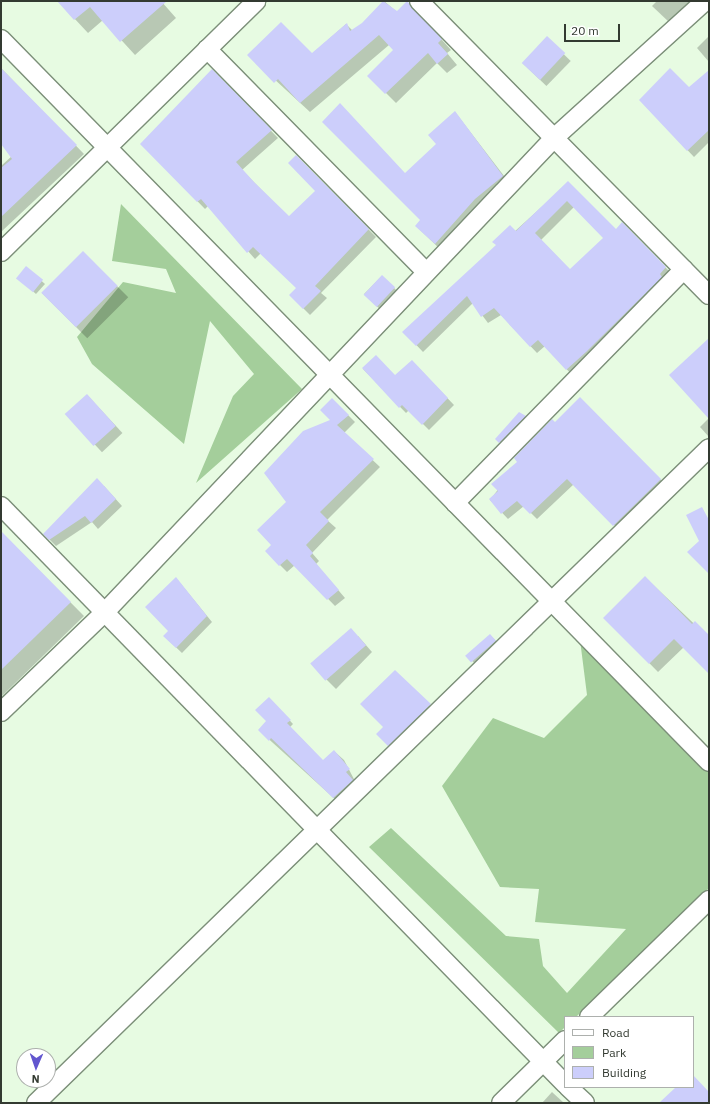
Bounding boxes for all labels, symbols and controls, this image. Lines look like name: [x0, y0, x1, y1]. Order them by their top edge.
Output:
scale bar: [566, 16, 622, 42]
text: 20 m: [571, 23, 599, 38]
legend: [564, 1016, 694, 1088]
text: Road: [602, 1025, 630, 1040]
text: Park: [602, 1045, 626, 1060]
north arrow: [16, 1048, 56, 1088]
text: Building: [602, 1065, 646, 1080]
text: N: [31, 1072, 40, 1086]

